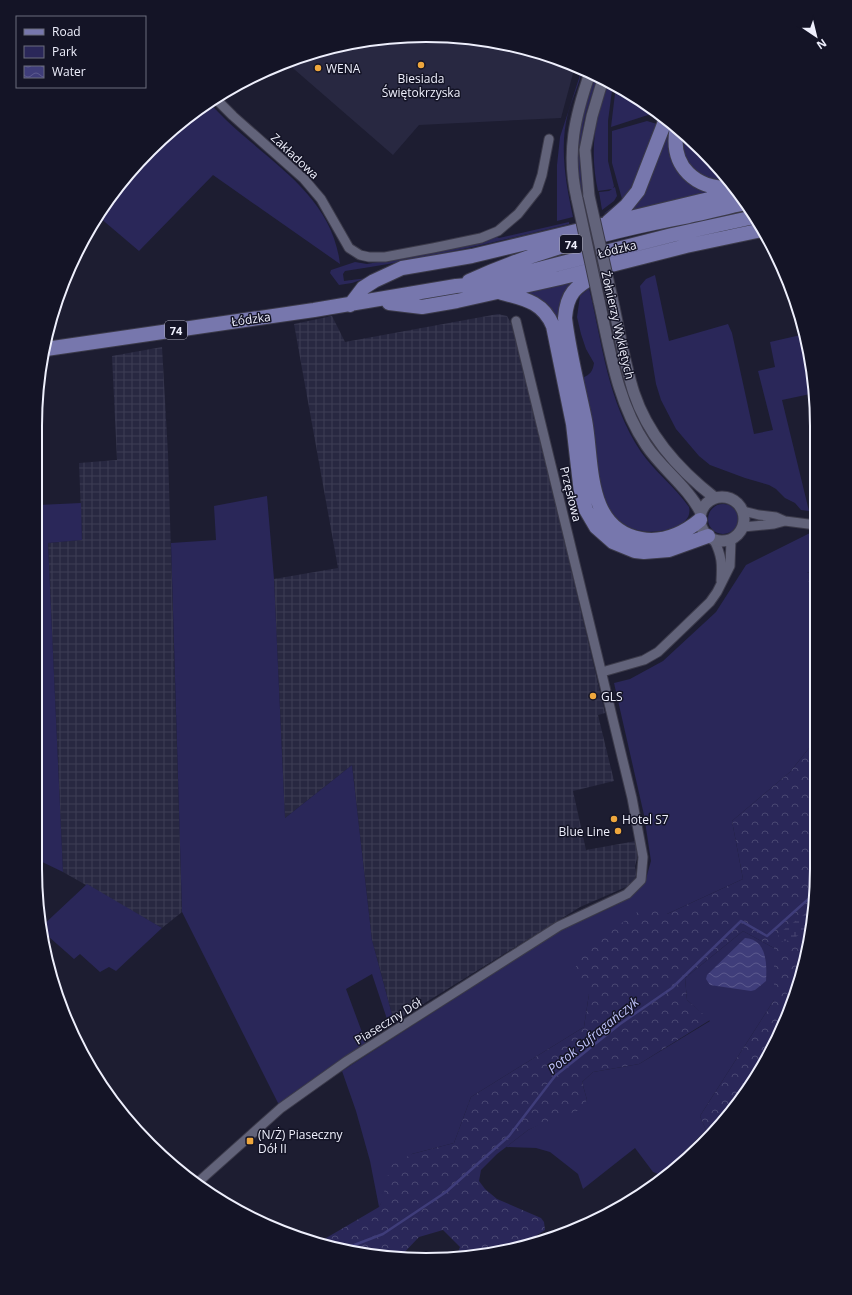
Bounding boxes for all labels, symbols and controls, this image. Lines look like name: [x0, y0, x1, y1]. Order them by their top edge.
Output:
legend: [16, 16, 146, 88]
north arrow: [796, 16, 836, 56]
text: Road: [52, 23, 81, 40]
text: N: [814, 36, 830, 53]
text: Park: [52, 43, 78, 60]
place label: WENA: [326, 60, 361, 77]
marker: Biesiada Świętokrzyska: [416, 60, 426, 70]
text: Water: [52, 63, 86, 80]
marker: WENA: [313, 63, 323, 73]
place label: Biesiada Świętokrzyska: [382, 70, 460, 101]
street label: Zakładowa: [267, 129, 323, 183]
road number: 74: [560, 235, 582, 253]
street label: Łódzka: [596, 236, 638, 262]
street label: Żołnierzy Wyklętych: [597, 269, 639, 381]
street label: Łódzka: [230, 308, 272, 330]
road number: 74: [165, 321, 187, 339]
street label: Przęsłowa: [556, 465, 586, 523]
place label: GLS: [601, 688, 623, 705]
marker: GLS: [588, 691, 598, 701]
place label: Hotel S7: [622, 811, 669, 828]
marker: Hotel S7: [609, 814, 619, 824]
place label: Blue Line: [559, 823, 610, 840]
marker: Blue Line: [613, 826, 623, 836]
water label: Potok Sufragańczyk: [544, 992, 643, 1077]
street label: Piaseczny Dół: [351, 993, 426, 1048]
place label: (N/Ż) Piaseczny Dół II: [258, 1126, 344, 1157]
marker: (N/Ż) Piaseczny Dół II: [245, 1136, 255, 1146]

